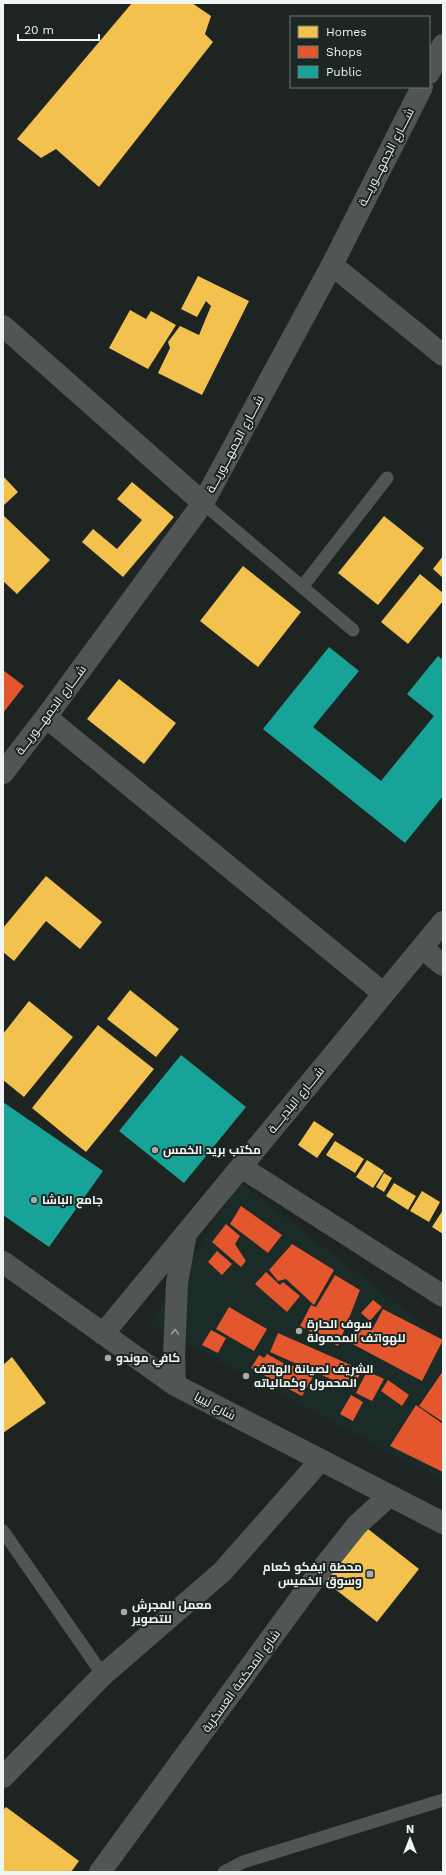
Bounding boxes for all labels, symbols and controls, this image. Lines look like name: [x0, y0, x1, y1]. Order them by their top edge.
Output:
scale bar: [18, 16, 99, 42]
legend: [290, 16, 430, 88]
text: 20 m: [24, 23, 54, 37]
text: Homes: [326, 25, 367, 39]
text: Shops: [326, 45, 362, 59]
text: Public: [326, 65, 362, 79]
street label: شــــارع الجمهـــوريـــة: [355, 106, 418, 209]
street label: شــــارع الجمهـــوريـــة: [203, 393, 268, 496]
street label: شــــارع الجمهـــوريـــة: [13, 662, 90, 758]
street label: شــــارع البلديــــة: [265, 1064, 328, 1137]
place label: مكتب بريد الخمس: [163, 1143, 261, 1158]
marker: مكتب بريد الخمس: [150, 1145, 160, 1155]
place label: جامع الباشا: [42, 1193, 103, 1209]
marker: جامع الباشا: [29, 1195, 39, 1205]
place label: سوف الحارة للهواتف المحمولة: [307, 1317, 406, 1346]
marker: سوف الحارة للهواتف المحمولة: [294, 1326, 304, 1336]
one-way arrow: [171, 1329, 179, 1335]
place label: كافي موندو: [116, 1351, 180, 1368]
marker: كافي موندو: [103, 1353, 113, 1363]
place label: الشريف لصيانة الهاتف المحمول وكمالياته: [254, 1362, 373, 1391]
marker: الشريف لصيانة الهاتف المحمول وكمالياته: [241, 1371, 251, 1381]
street label: شارع ليبيا: [191, 1389, 238, 1424]
place label: محطة ايفكو كعام وسوق الخميس: [263, 1560, 362, 1589]
marker: محطة ايفكو كعام وسوق الخميس: [365, 1569, 375, 1579]
place label: معمل المجرش للتصوير: [131, 1598, 212, 1627]
marker: معمل المجرش للتصوير: [119, 1607, 129, 1617]
street label: شارع المحكمة العسكرية: [199, 1627, 284, 1736]
north arrow: [390, 1819, 430, 1859]
text: N: [406, 1823, 414, 1836]

